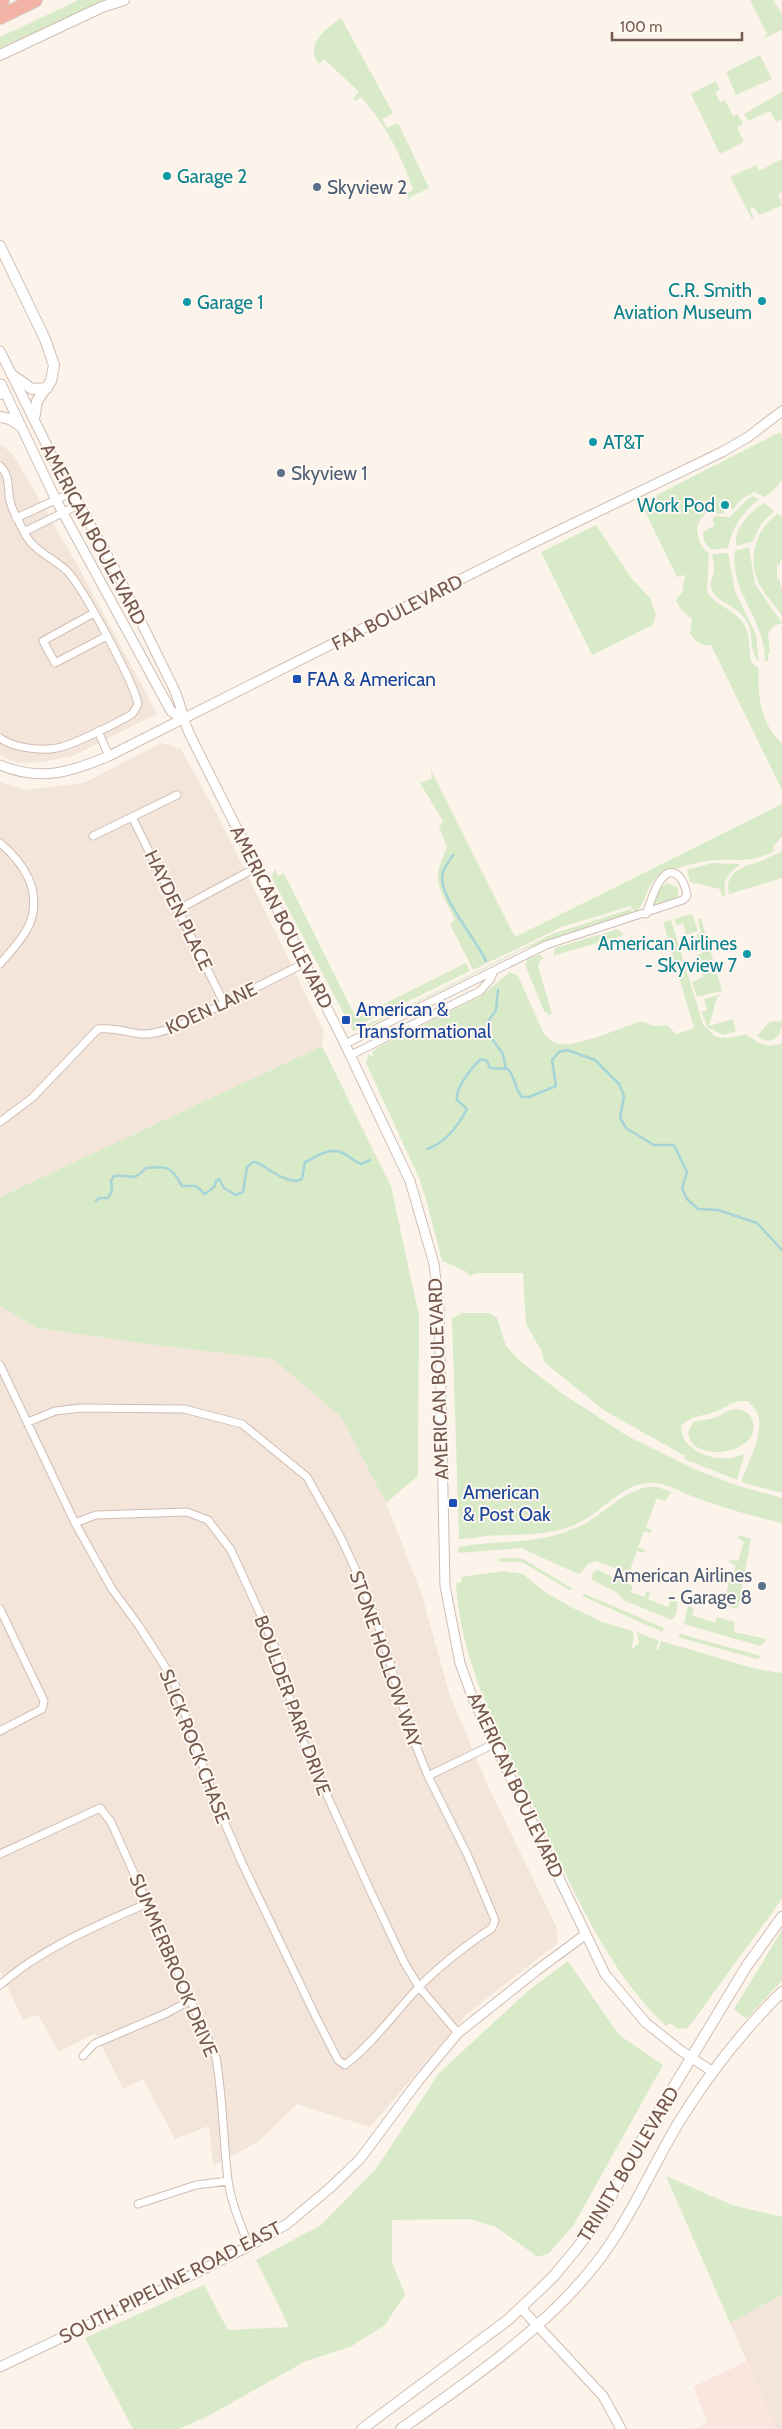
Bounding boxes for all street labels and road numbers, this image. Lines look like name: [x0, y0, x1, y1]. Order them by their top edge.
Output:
street label: AMERICAN BOULEVARD: [36, 440, 151, 629]
street label: FAA BOULEVARD: [328, 569, 467, 655]
street label: AMERICAN BOULEVARD: [225, 822, 338, 1013]
street label: HAYDEN PLACE: [140, 846, 218, 974]
street label: KOEN LANE: [162, 977, 261, 1040]
street label: AMERICAN BOULEVARD: [423, 1277, 454, 1480]
street label: STONE HOLLOW WAY: [344, 1568, 427, 1751]
street label: BOULDER PARK DRIVE: [249, 1612, 336, 1798]
street label: SLICK ROCK CHASE: [155, 1666, 235, 1827]
street label: AMERICAN BOULEVARD: [462, 1689, 569, 1882]
street label: SUMMERBROOK DRIVE: [125, 1870, 223, 2060]
street label: TRINITY BOULEVARD: [573, 2082, 684, 2246]
street label: SOUTH PIPELINE ROAD EAST: [55, 2216, 285, 2349]

